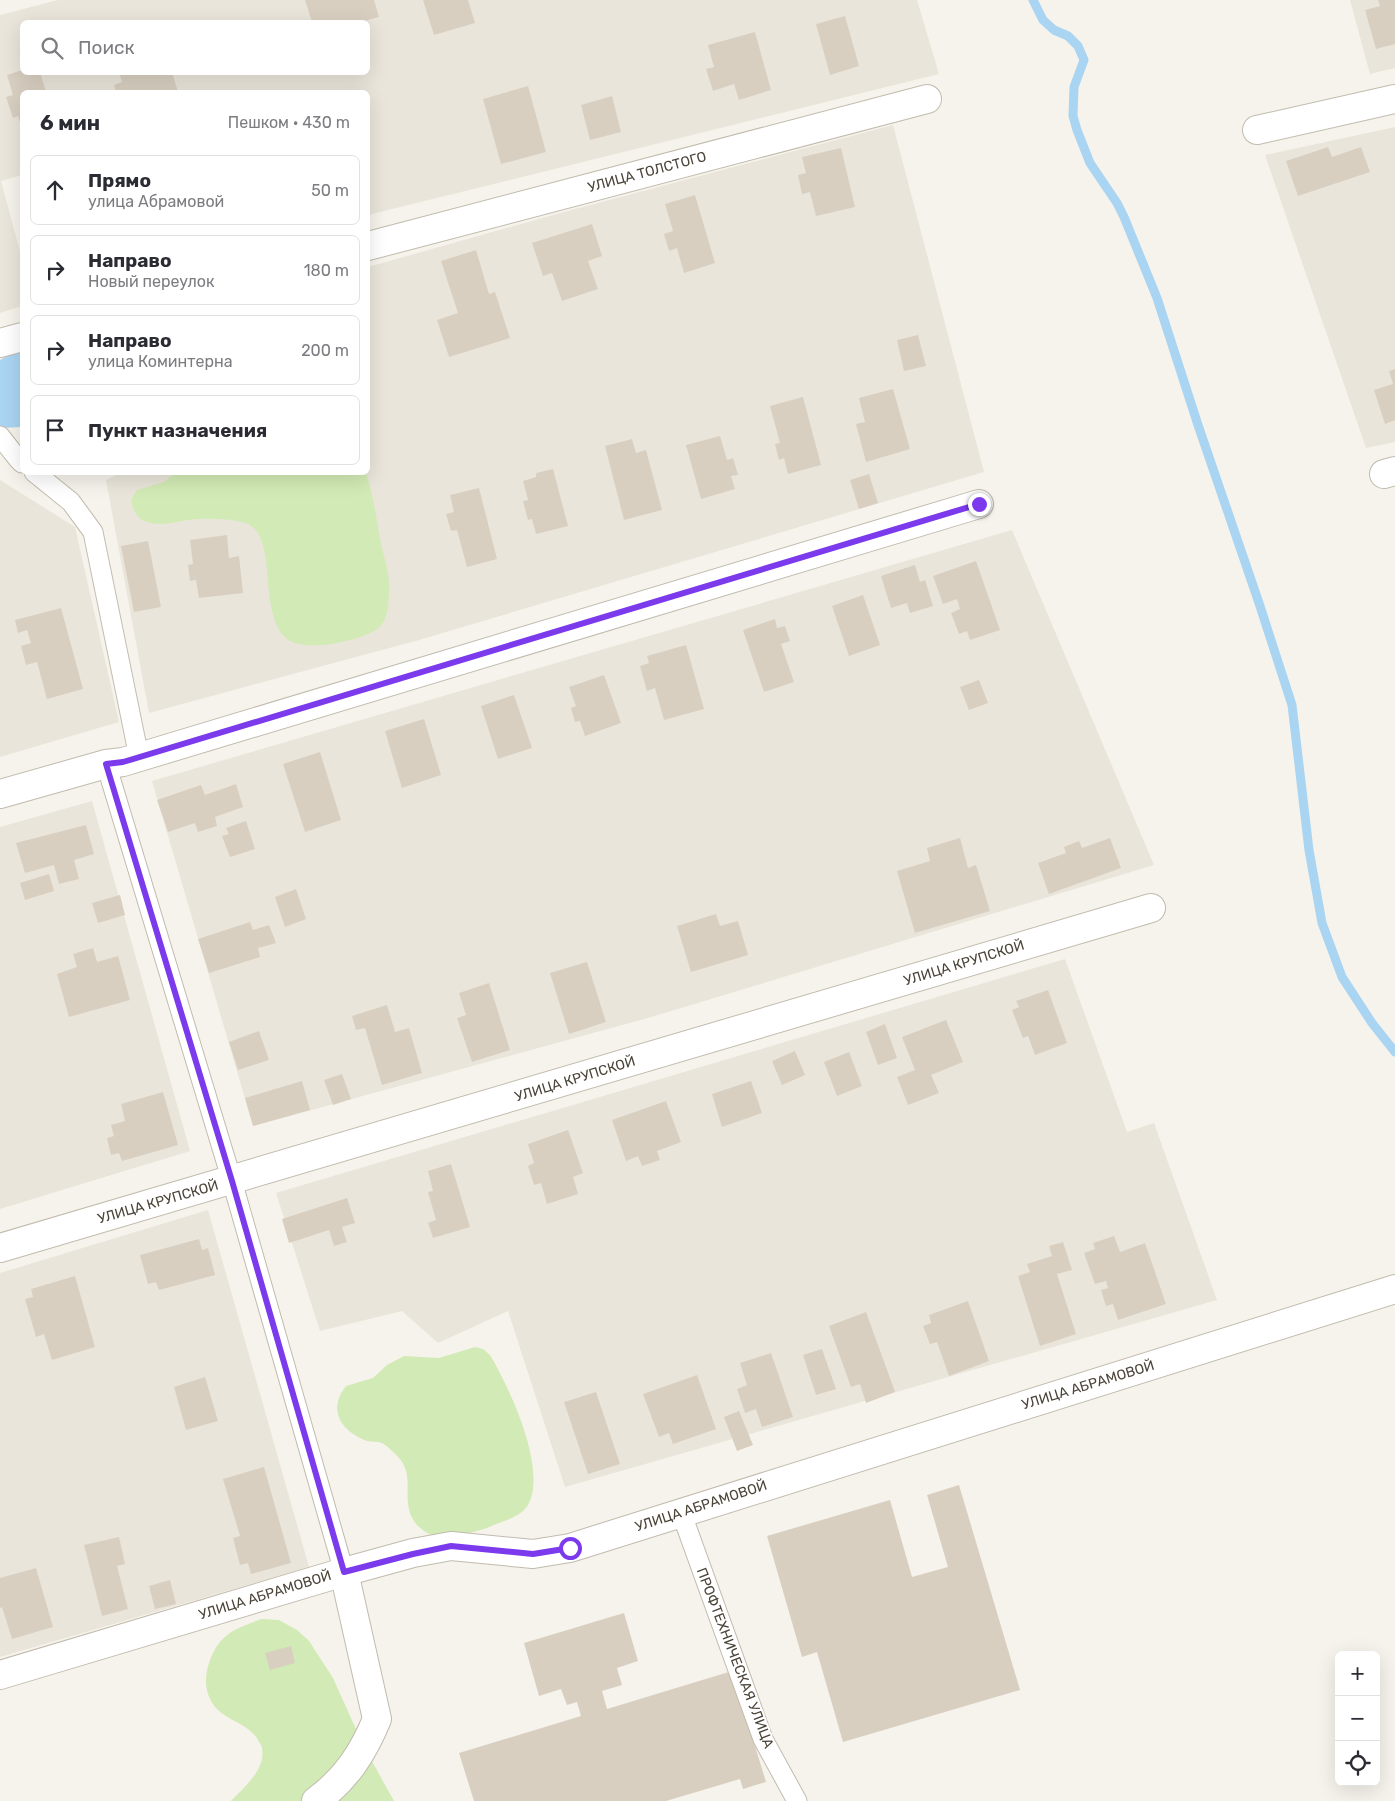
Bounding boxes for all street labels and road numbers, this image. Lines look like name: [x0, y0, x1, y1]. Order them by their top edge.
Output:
street label: УЛИЦА ТОЛСТОГО: [586, 148, 708, 196]
street label: УЛИЦА КРУПСКОЙ: [901, 936, 1026, 989]
street label: УЛИЦА КРУПСКОЙ: [512, 1052, 637, 1105]
street label: УЛИЦА КРУПСКОЙ: [95, 1176, 220, 1227]
street label: УЛИЦА АБРАМОВОЙ: [1019, 1356, 1156, 1413]
street label: УЛИЦА АБРАМОВОЙ: [633, 1476, 769, 1535]
street label: ПРОФТЕХНИЧЕСКАЯ УЛИЦА: [693, 1565, 778, 1751]
street label: УЛИЦА АБРАМОВОЙ: [196, 1566, 333, 1623]

